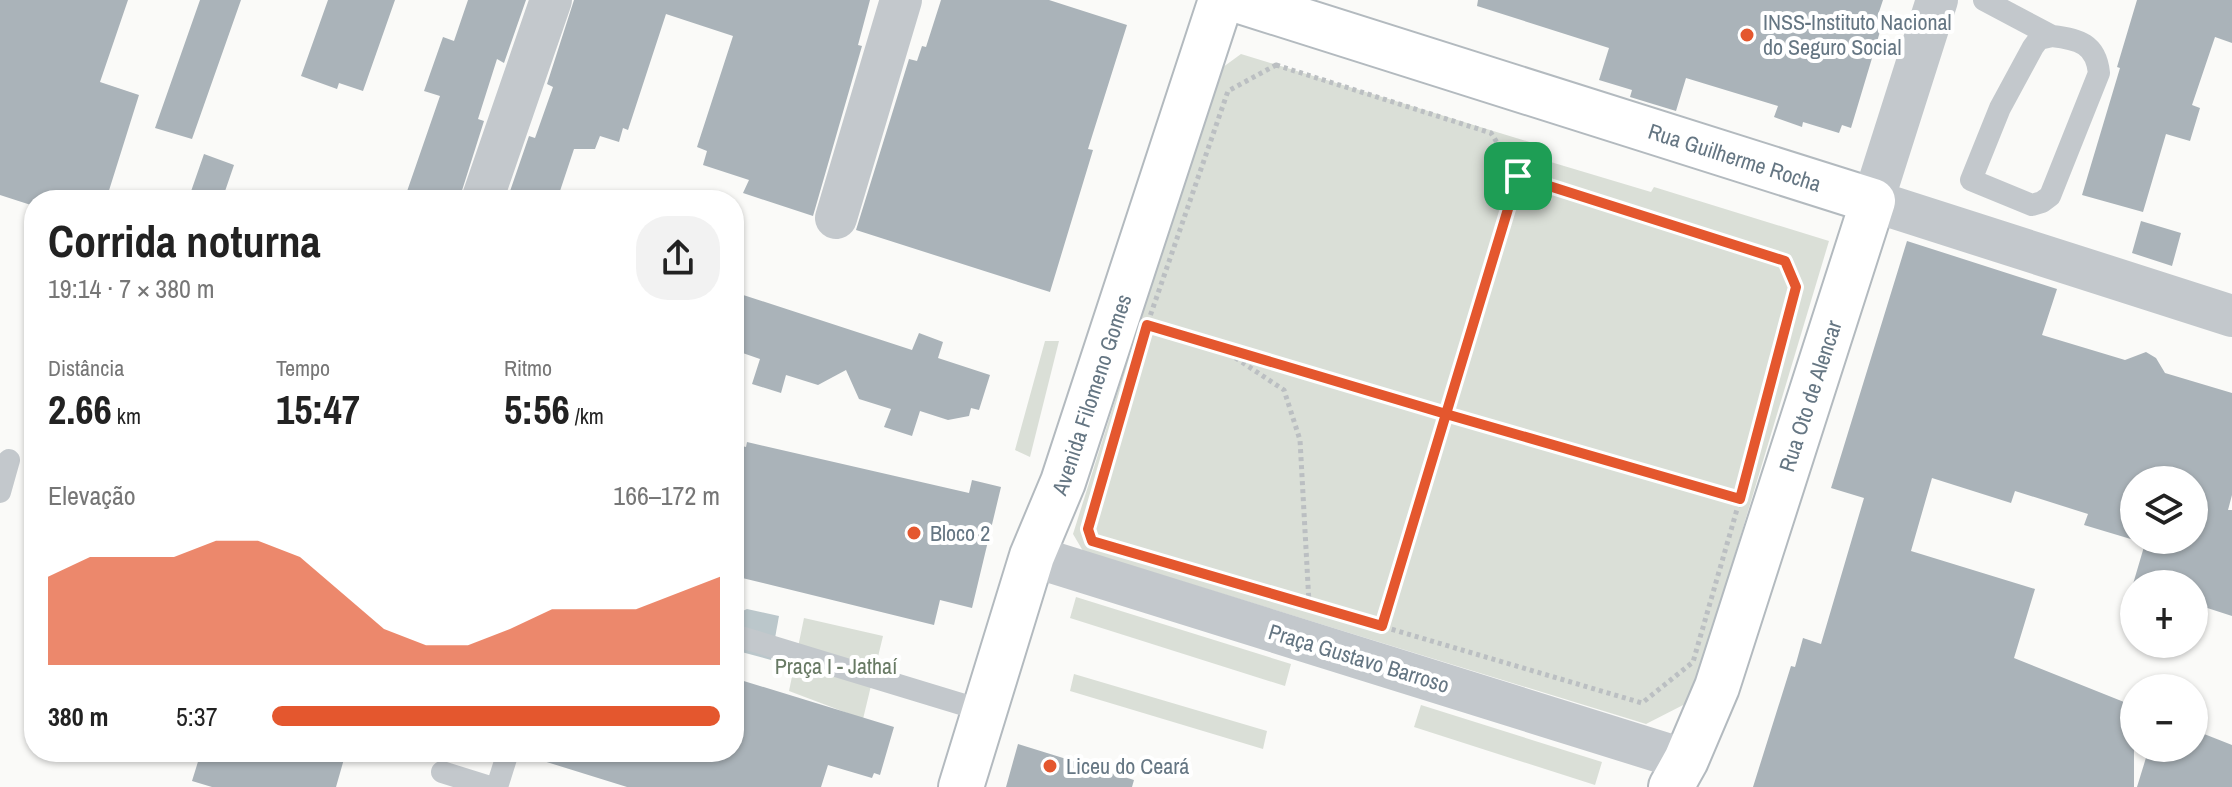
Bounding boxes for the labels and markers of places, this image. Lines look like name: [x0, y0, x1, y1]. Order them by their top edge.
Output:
place label: INSS-Instituto Nacional do Seguro Social: [1763, 7, 1952, 62]
marker: INSS-Instituto Nacional do Seguro Social: [1738, 26, 1756, 44]
pin: [1484, 142, 1552, 210]
place label: Bloco 2: [930, 518, 990, 548]
marker: Bloco 2: [905, 524, 923, 542]
place label: Liceu do Ceará: [1066, 751, 1189, 781]
marker: Liceu do Ceará: [1041, 757, 1059, 775]

